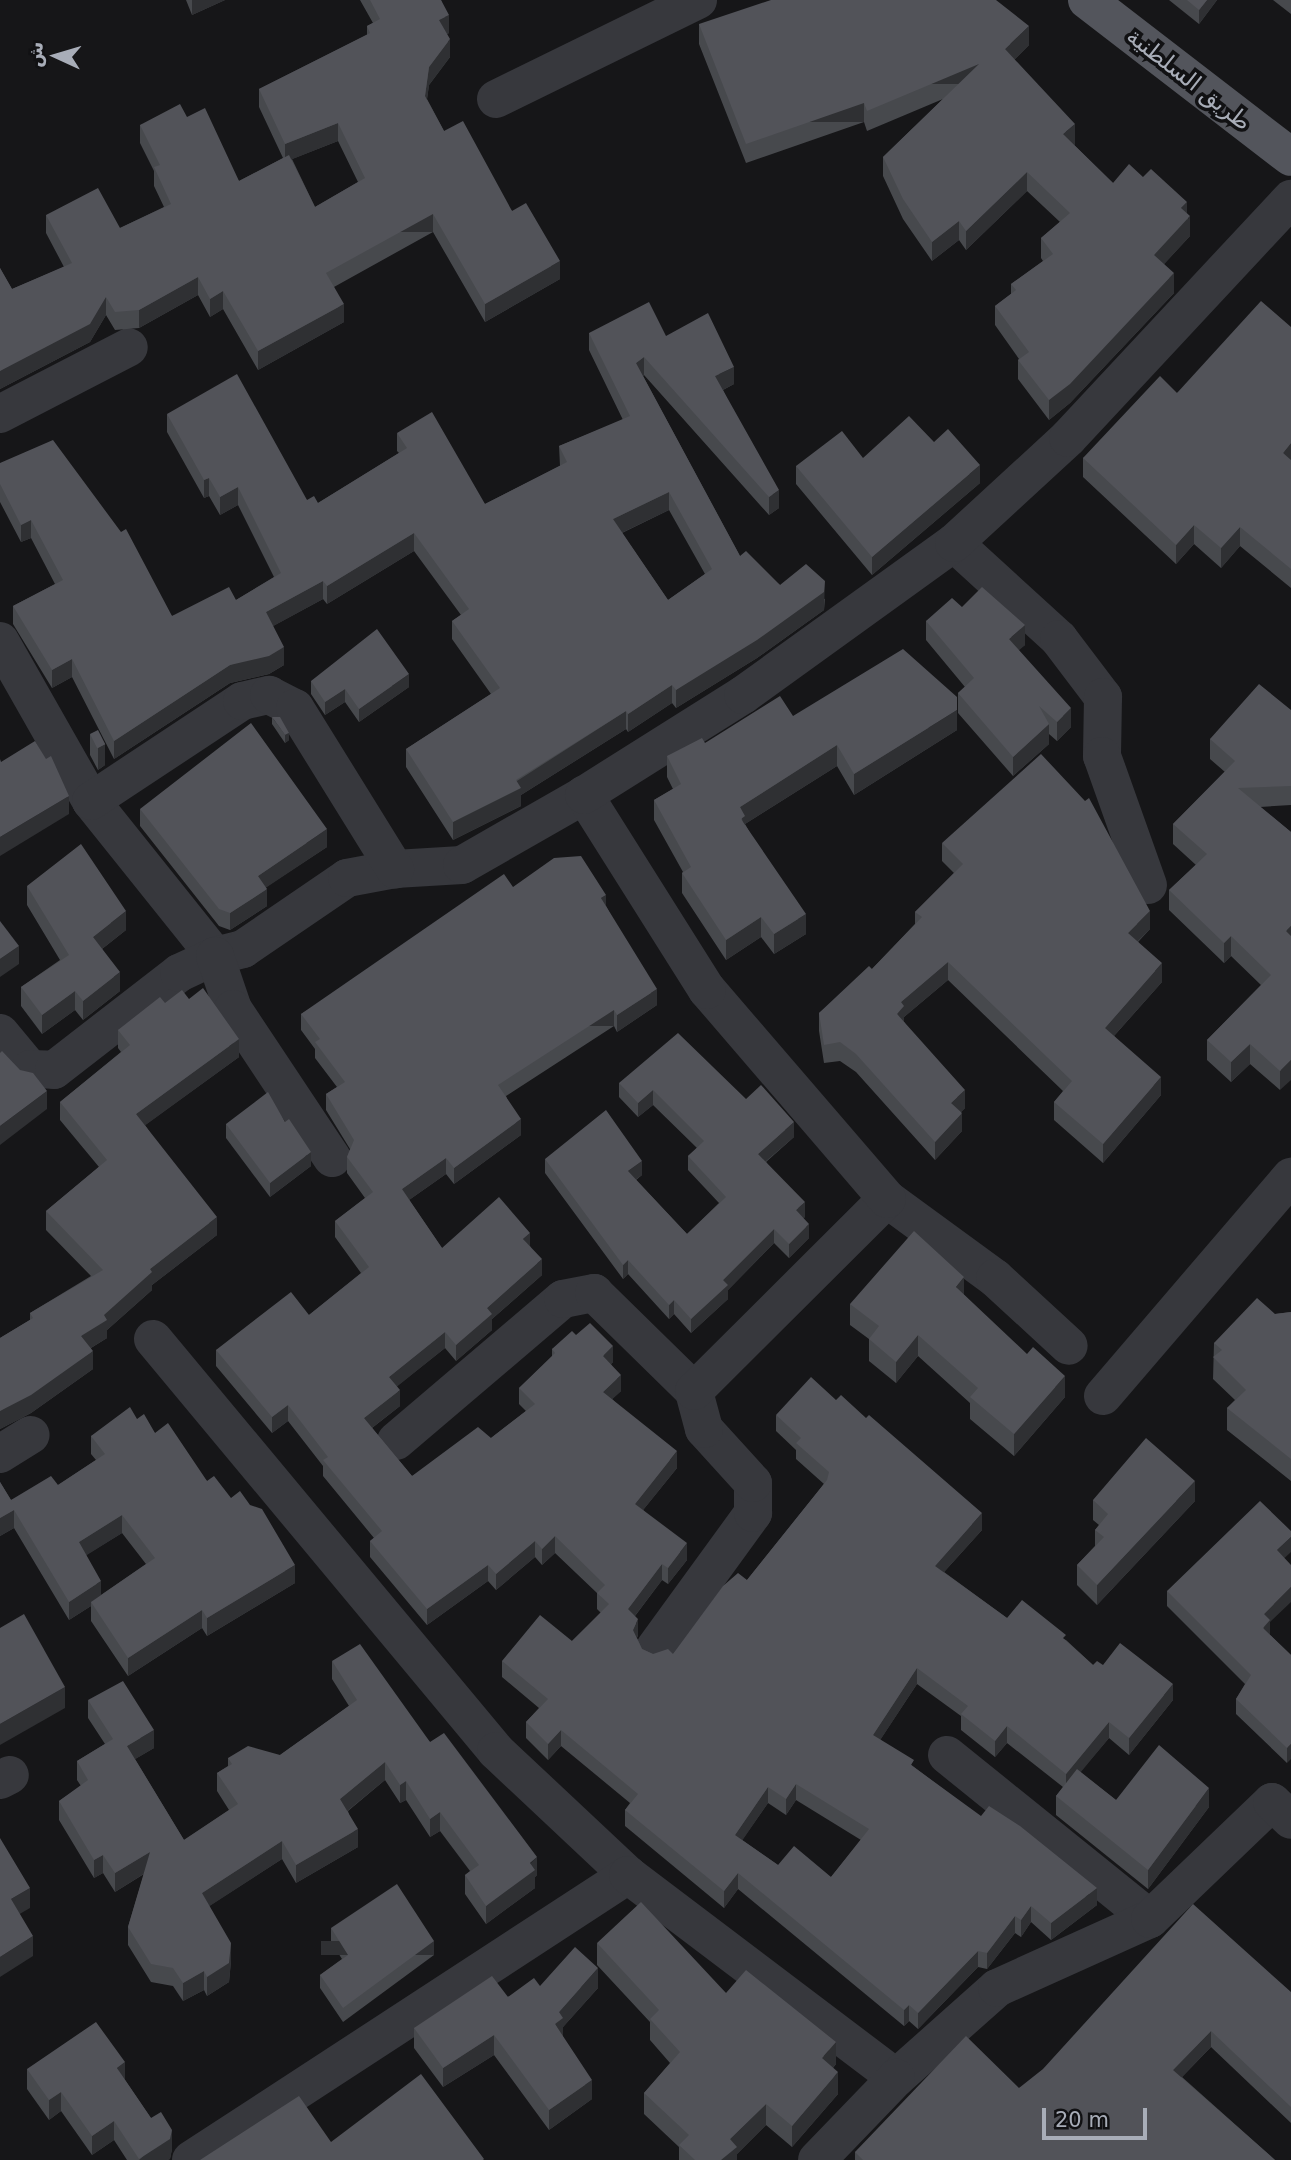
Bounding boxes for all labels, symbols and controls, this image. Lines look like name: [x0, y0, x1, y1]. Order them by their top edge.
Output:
north arrow: [21, 21, 91, 91]
street label: طريق السلطنية: [1121, 22, 1257, 136]
text: ش: [23, 41, 47, 68]
scale bar: [1046, 2094, 1151, 2138]
text: 20 m: [1055, 2108, 1109, 2132]

